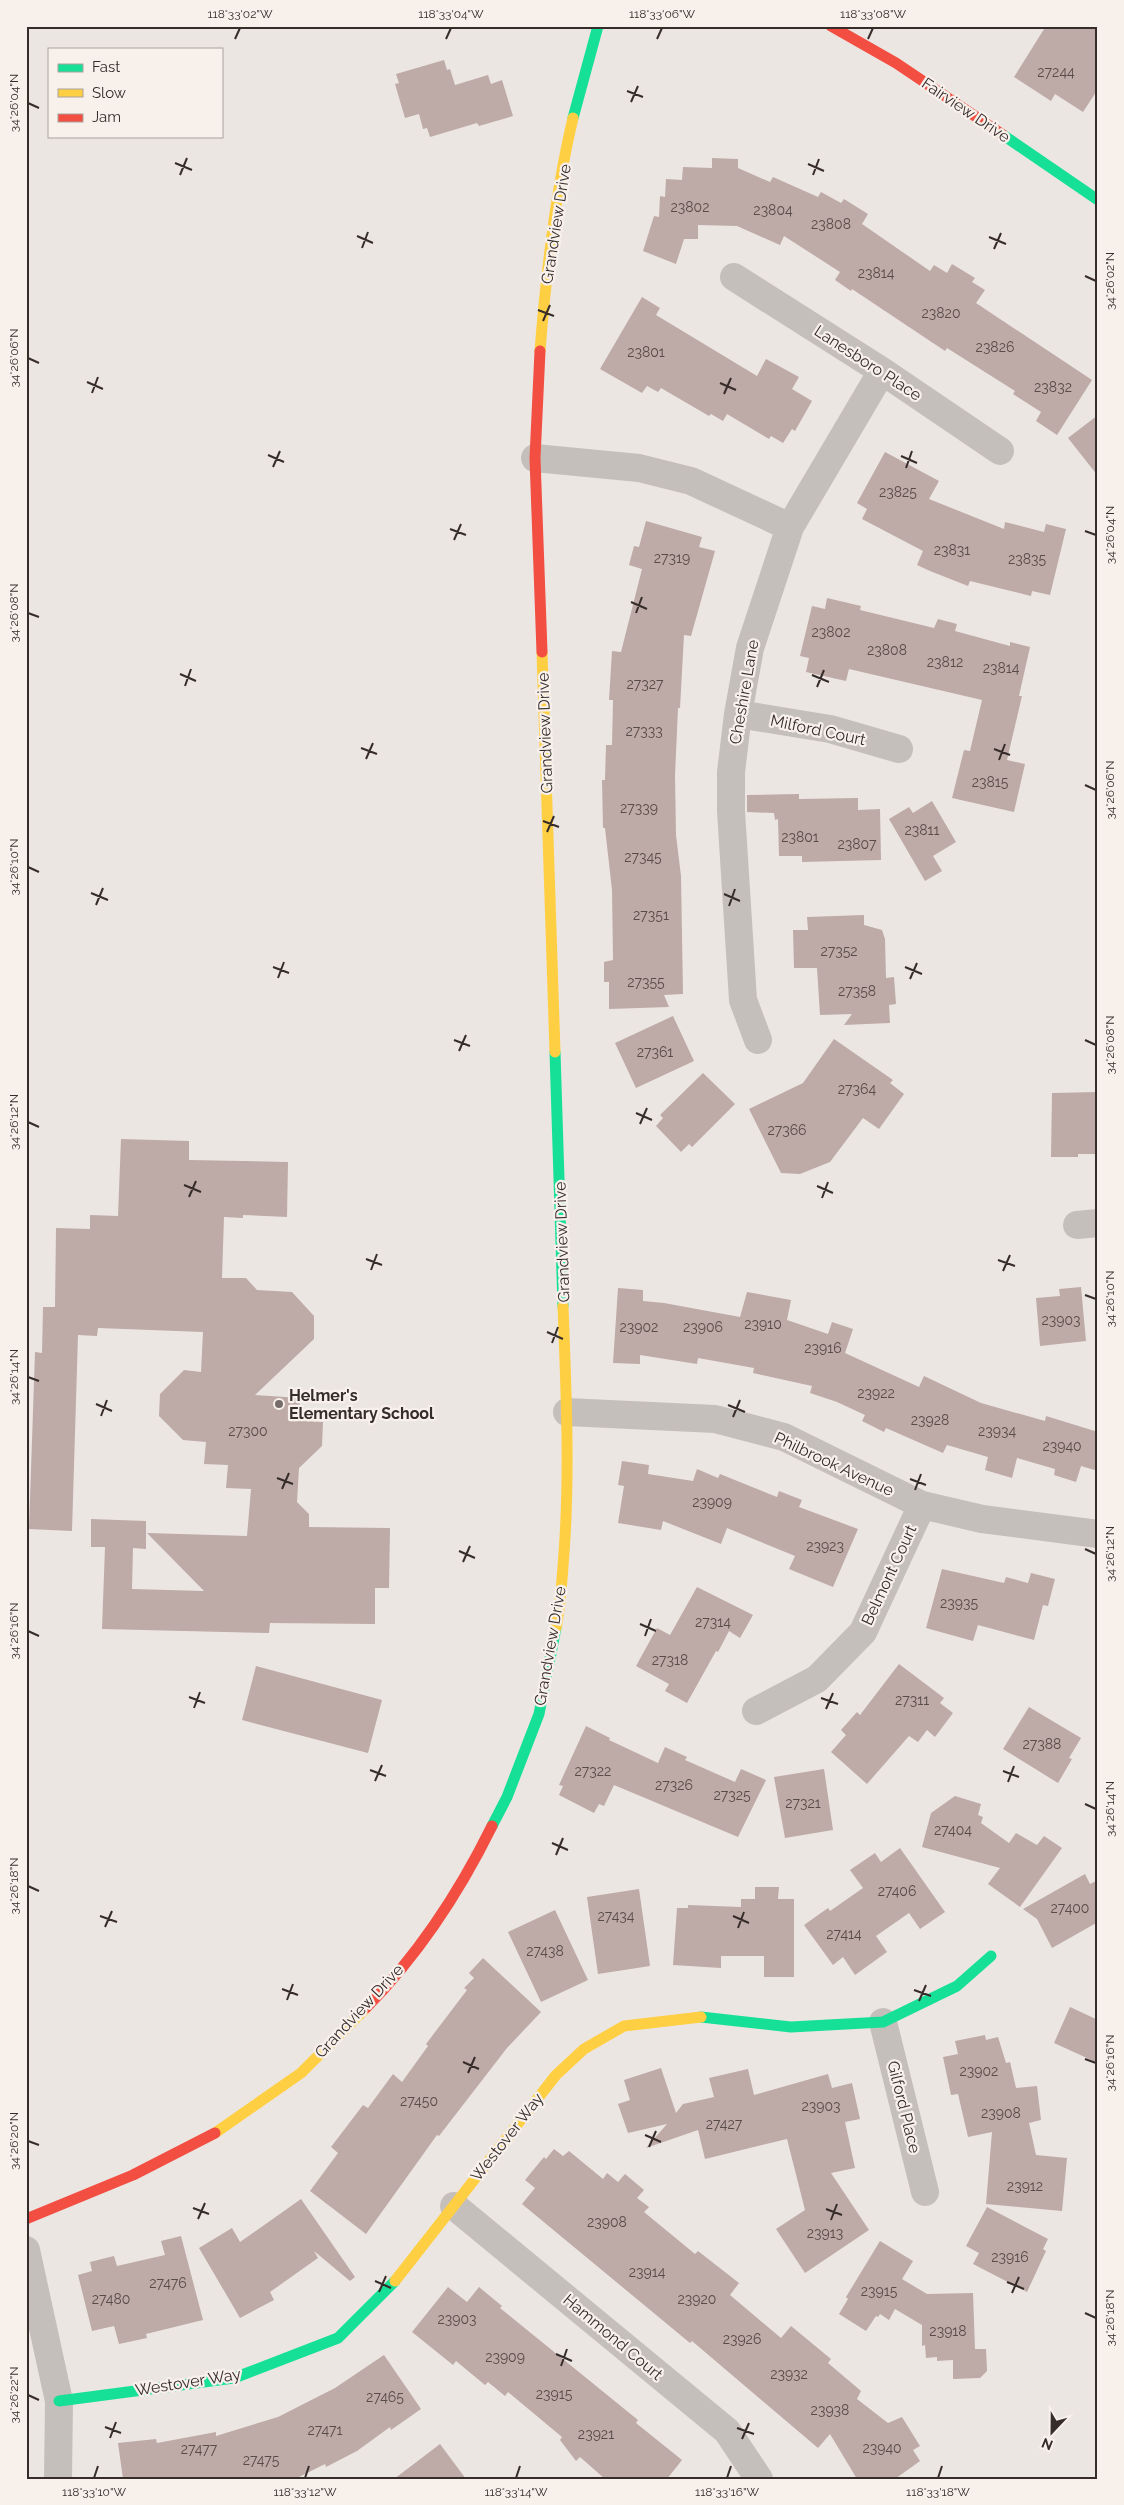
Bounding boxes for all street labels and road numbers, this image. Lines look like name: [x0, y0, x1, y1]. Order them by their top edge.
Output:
street label: Fairview Drive: [918, 74, 1014, 146]
street label: Grandview Drive: [537, 163, 575, 285]
street label: Lanesboro Place: [811, 321, 925, 405]
street label: Cheshire Lane: [725, 638, 763, 746]
street label: Grandview Drive: [533, 672, 557, 794]
street label: Milford Court: [769, 711, 868, 749]
street label: Grandview Drive: [550, 1181, 574, 1303]
street label: Philbrook Avenue: [771, 1428, 897, 1500]
street label: Belmont Court: [858, 1521, 921, 1628]
street label: Grandview Drive: [530, 1585, 570, 1707]
street label: Grandview Drive: [311, 1960, 407, 2062]
street label: Gilford Place: [883, 2059, 925, 2155]
street label: Westover Way: [467, 2089, 548, 2185]
street label: Hammond Court: [560, 2290, 667, 2384]
street label: Westover Way: [134, 2364, 242, 2400]

